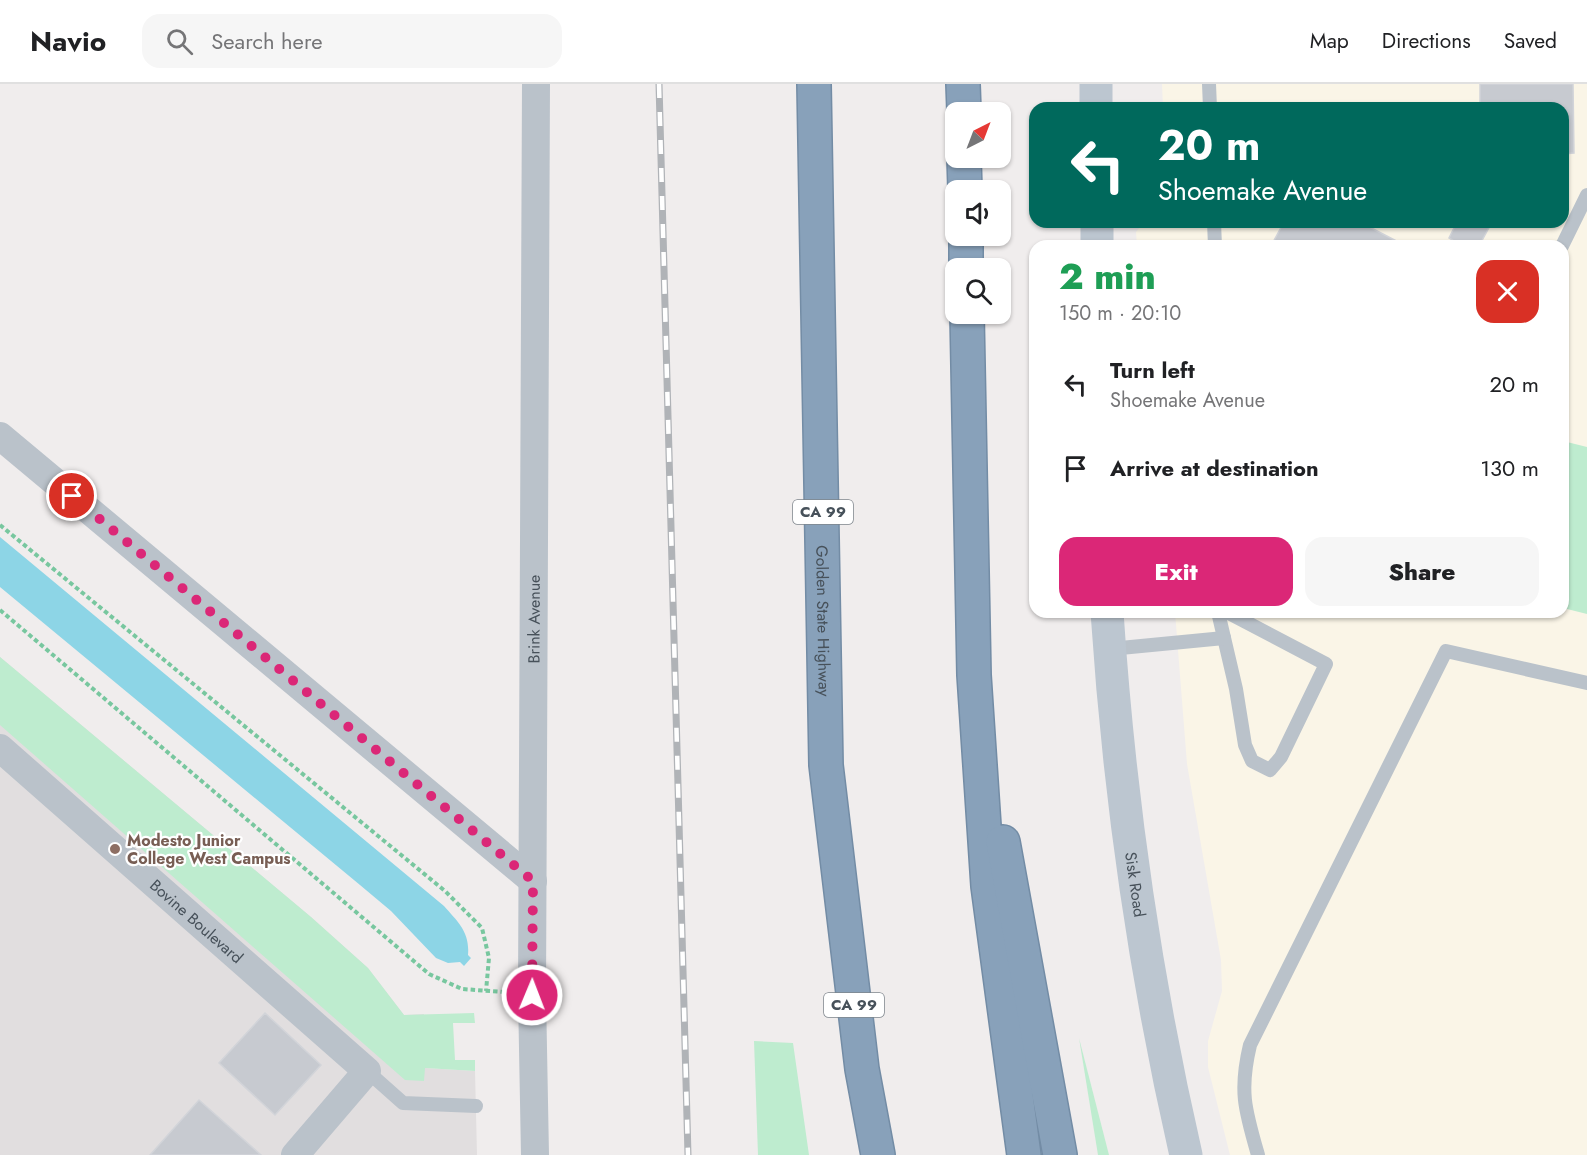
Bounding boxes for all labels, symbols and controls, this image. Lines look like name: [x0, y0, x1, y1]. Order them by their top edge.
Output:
search box: [142, 14, 562, 68]
text: Navio: [30, 21, 106, 62]
icon: search: [163, 25, 196, 58]
text: Search here: [211, 25, 322, 57]
text: Map: [1310, 26, 1349, 56]
text: Directions: [1382, 26, 1471, 56]
text: Saved: [1504, 26, 1557, 56]
north arrow: [945, 102, 1011, 168]
map controls: [945, 102, 1011, 324]
text: 20 m: [1158, 115, 1260, 176]
icon: left: [1059, 126, 1137, 204]
text: Shoemake Avenue: [1158, 171, 1367, 210]
button: sound: [945, 180, 1011, 246]
text: 2 min: [1059, 250, 1156, 302]
button: search: [945, 258, 1011, 324]
button: close: [1476, 260, 1539, 323]
text: 150 m · 20:10: [1059, 299, 1181, 328]
text: Turn left: [1110, 354, 1195, 386]
icon: left: [1059, 368, 1092, 401]
text: 20 m: [1490, 368, 1539, 400]
text: Shoemake Avenue: [1110, 386, 1265, 415]
icon: arrive: [1059, 452, 1092, 485]
text: Arrive at destination: [1110, 452, 1319, 484]
text: 130 m: [1480, 452, 1539, 484]
pin: [46, 470, 97, 521]
icon: arrive: [55, 479, 88, 512]
road number: CA 99: [793, 500, 853, 524]
button: Exit: [1059, 537, 1293, 606]
button: Share: [1305, 537, 1539, 606]
street label: Golden State Highway: [811, 545, 836, 698]
street label: Brink Avenue: [522, 575, 545, 663]
place label: Modesto Junior College West Campus: [127, 829, 291, 870]
marker: Modesto Junior College West Campus: [108, 842, 122, 856]
street label: Sisk Road: [1120, 850, 1152, 919]
street label: Bovine Boulevard: [145, 874, 248, 968]
position arrow: [500, 963, 564, 1027]
road number: CA 99: [824, 993, 884, 1017]

